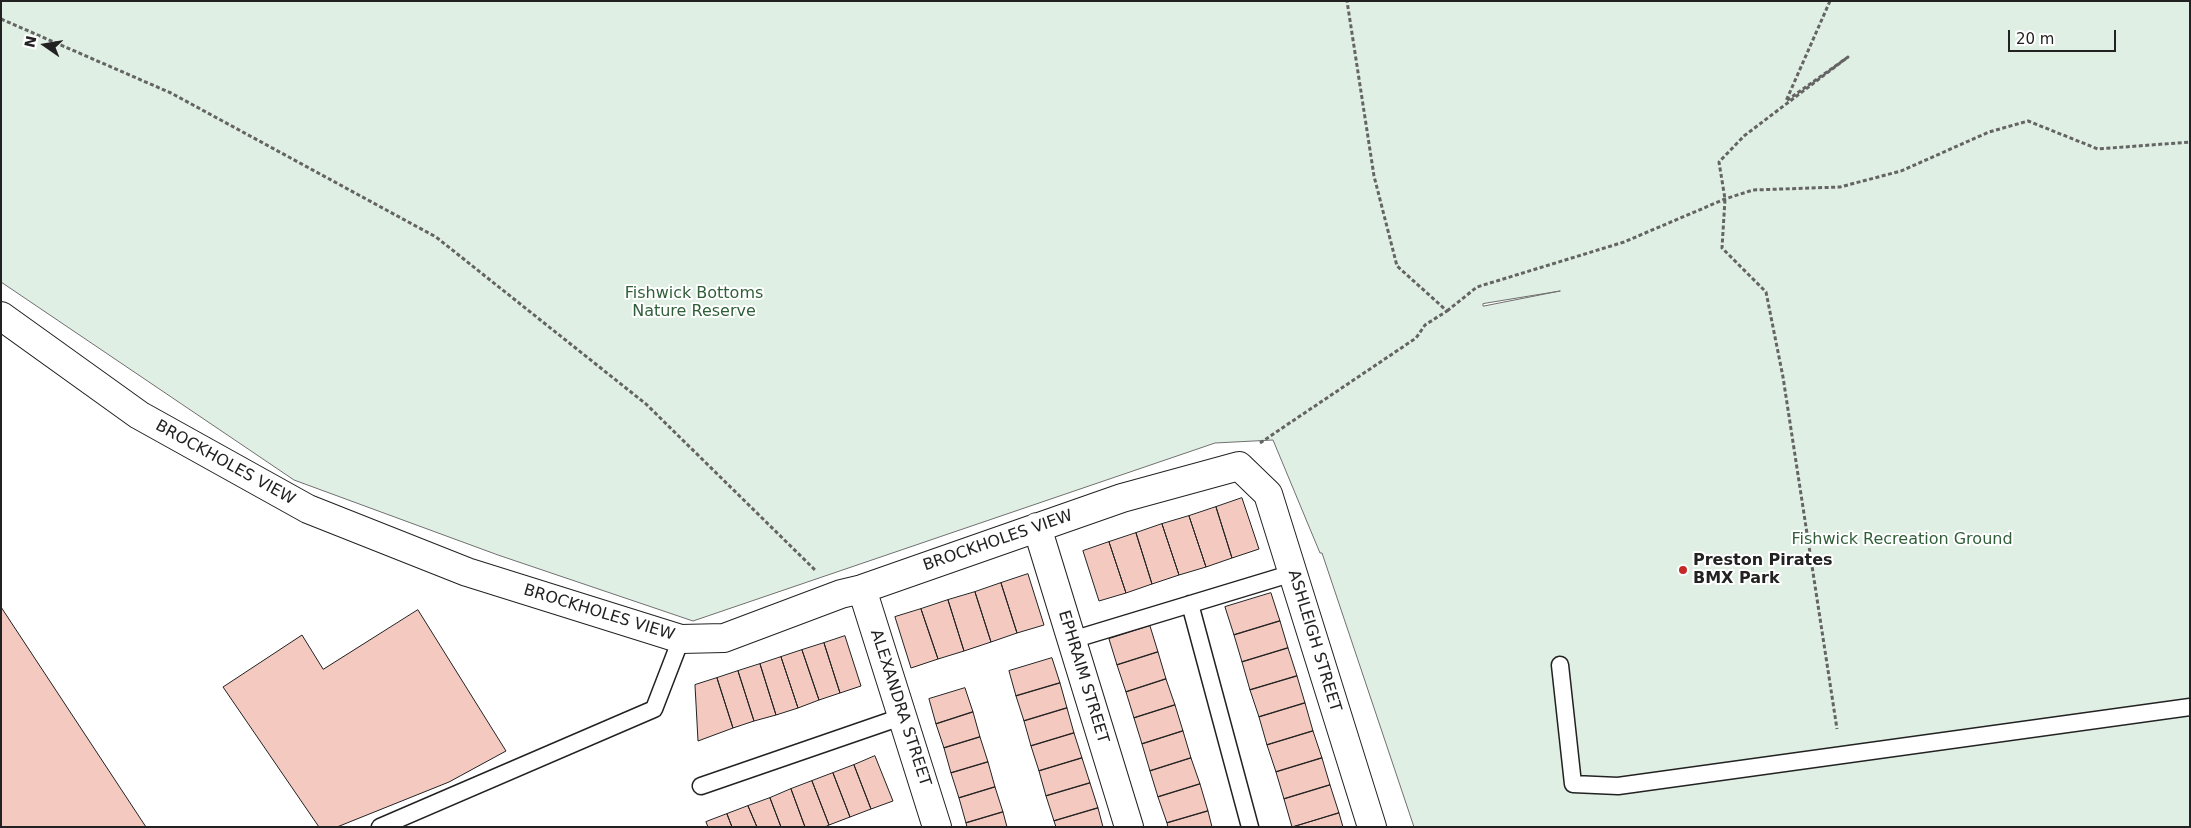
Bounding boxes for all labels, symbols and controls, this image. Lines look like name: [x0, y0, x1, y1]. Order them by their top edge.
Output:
north arrow: [20, 20, 70, 70]
scale bar: [2011, 20, 2118, 52]
text: 20 m: [2016, 30, 2054, 48]
text: N: [21, 34, 39, 49]
park label: Fishwick Bottoms Nature Reserve: [625, 284, 763, 322]
street label: BROCKHOLES VIEW: [152, 417, 298, 509]
street label: BROCKHOLES VIEW: [921, 506, 1075, 576]
park label: Fishwick Recreation Ground: [1791, 530, 2013, 550]
place label: Preston Pirates BMX Park: [1693, 551, 1833, 589]
marker: Preston Pirates BMX Park: [1677, 564, 1689, 576]
street label: ASHLEIGH STREET: [1283, 568, 1345, 714]
street label: BROCKHOLES VIEW: [521, 581, 677, 645]
street label: EPHRAIM STREET: [1054, 608, 1112, 746]
street label: ALEXANDRA STREET: [866, 627, 934, 789]

